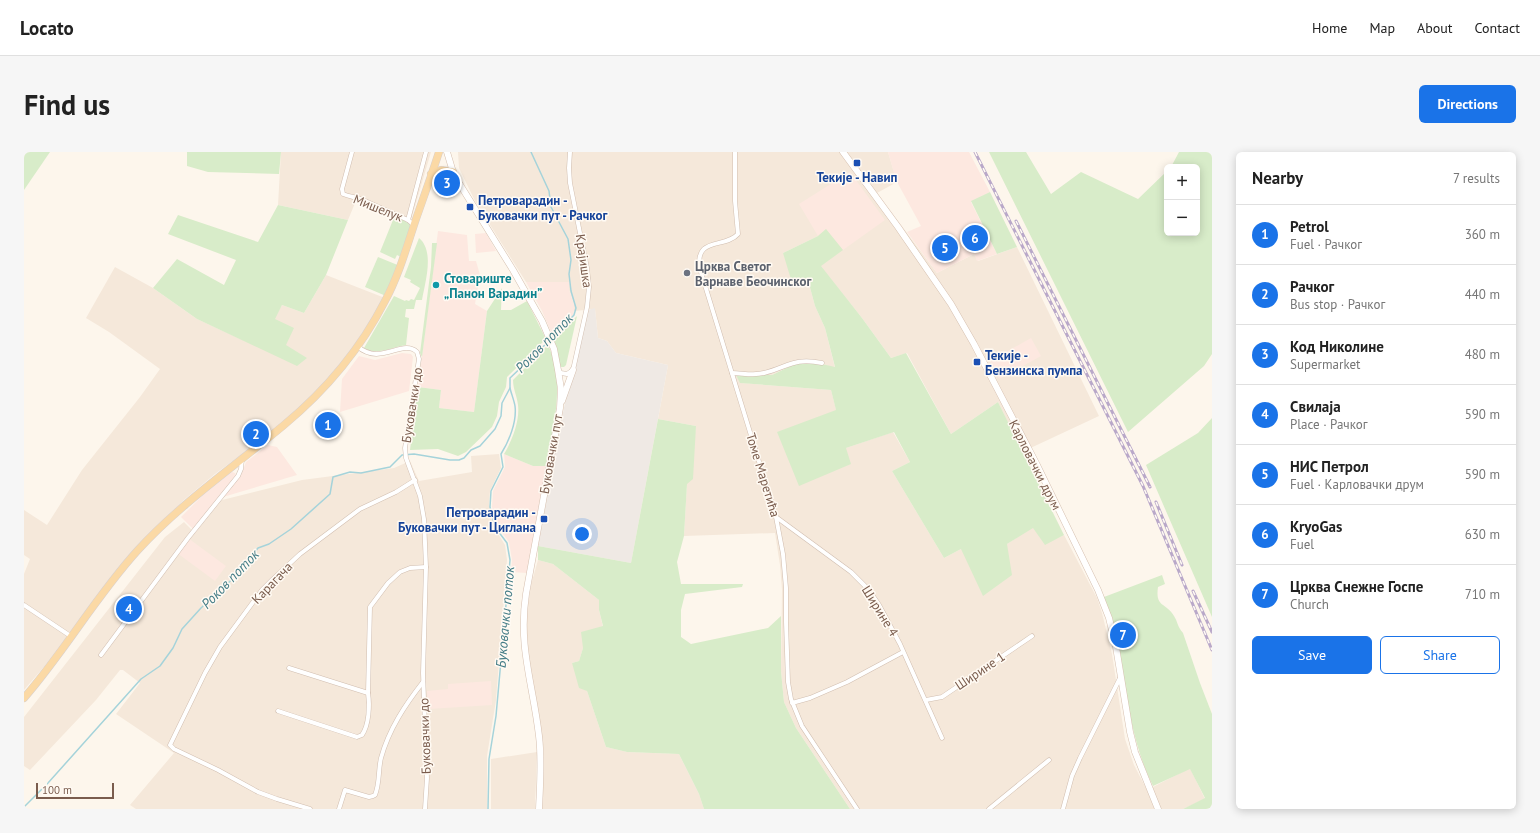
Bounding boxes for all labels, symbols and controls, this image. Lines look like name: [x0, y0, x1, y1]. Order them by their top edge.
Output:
text: Locato: [20, 16, 74, 40]
text: Home: [1312, 19, 1347, 37]
text: Map: [1369, 19, 1395, 37]
text: About: [1417, 19, 1453, 37]
text: Contact: [1475, 19, 1520, 37]
button: Directions: [1419, 85, 1516, 123]
text: Find us: [24, 86, 110, 123]
marker: Текије - Навип: [852, 158, 862, 168]
map controls: [1164, 164, 1200, 236]
button: +: [1164, 164, 1200, 200]
text: Nearby: [1252, 167, 1303, 189]
pin: 3: [434, 168, 460, 198]
place label: Текије - Навип: [817, 169, 898, 186]
text: 7 results: [1453, 170, 1500, 187]
street label: Мишелук: [351, 190, 406, 226]
place label: Петроварадин - Буковачки пут - Рачког: [478, 192, 607, 224]
button: −: [1164, 200, 1200, 236]
marker: Петроварадин - Буковачки пут - Рачког: [465, 202, 475, 212]
text: Petrol: [1290, 217, 1329, 236]
pin: 6: [962, 223, 988, 253]
text: 1: [1261, 226, 1269, 243]
text: 360 m: [1465, 226, 1500, 243]
street label: Крајишка: [572, 233, 596, 289]
pin: 5: [932, 233, 958, 263]
text: Fuel · Рачког: [1290, 236, 1362, 253]
place label: Црква Светог Варнаве Беочинског: [695, 258, 811, 290]
marker: Црква Светог Варнаве Беочинског: [682, 268, 692, 278]
place label: Стовариште „Панон Варадин”: [444, 270, 542, 302]
text: Рачког: [1290, 277, 1334, 296]
marker: Стовариште „Панон Варадин”: [431, 280, 441, 290]
text: 2: [1261, 286, 1269, 303]
text: 440 m: [1465, 286, 1500, 303]
text: Bus stop · Рачког: [1290, 296, 1385, 313]
water label: Роков поток: [511, 309, 577, 377]
text: Код Николине: [1290, 337, 1384, 356]
text: 3: [1261, 346, 1269, 363]
text: 480 m: [1465, 346, 1500, 363]
place label: Текије - Бензинска пумпа: [985, 347, 1083, 379]
text: Supermarket: [1290, 356, 1360, 373]
marker: Текије - Бензинска пумпа: [972, 357, 982, 367]
street label: Буковачки до: [398, 366, 426, 444]
text: Свилаја: [1290, 397, 1341, 416]
text: 4: [1261, 406, 1269, 423]
text: 590 m: [1465, 406, 1500, 423]
pin: 1: [315, 410, 341, 440]
street label: Буковачки пут: [536, 412, 567, 495]
text: Place · Рачког: [1290, 416, 1368, 433]
street label: Карловачки друм: [1005, 417, 1065, 513]
pin: 2: [243, 419, 269, 449]
street label: Томе Маретића: [742, 431, 784, 519]
text: НИС Петрол: [1290, 457, 1369, 476]
text: 5: [1261, 466, 1269, 483]
text: 590 m: [1465, 466, 1500, 483]
text: Fuel · Карловачки друм: [1290, 476, 1424, 493]
place label: Петроварадин - Буковачки пут - Циглана: [398, 504, 536, 536]
marker: Петроварадин - Буковачки пут - Циглана: [539, 514, 549, 524]
text: KryoGas: [1290, 517, 1342, 536]
your location: [572, 524, 592, 544]
text: 6: [1261, 526, 1269, 543]
text: 630 m: [1465, 526, 1500, 543]
text: Fuel: [1290, 536, 1314, 553]
water label: Роков поток: [197, 545, 263, 613]
street label: Карагача: [248, 558, 296, 608]
water label: Буковачки поток: [492, 565, 518, 669]
text: Црква Снежне Госпе: [1290, 577, 1423, 596]
street label: Ширине 4: [858, 582, 902, 640]
text: 7: [1261, 586, 1269, 603]
text: 710 m: [1465, 586, 1500, 603]
pin: 4: [116, 594, 142, 624]
text: Church: [1290, 596, 1329, 613]
pin: 7: [1110, 620, 1136, 650]
button: Save: [1252, 636, 1372, 674]
button: Share: [1380, 636, 1500, 674]
street label: Ширине 1: [952, 648, 1008, 694]
street label: Буковачки до: [415, 698, 435, 774]
scale bar: [36, 781, 114, 800]
text: 100 m: [42, 783, 72, 797]

